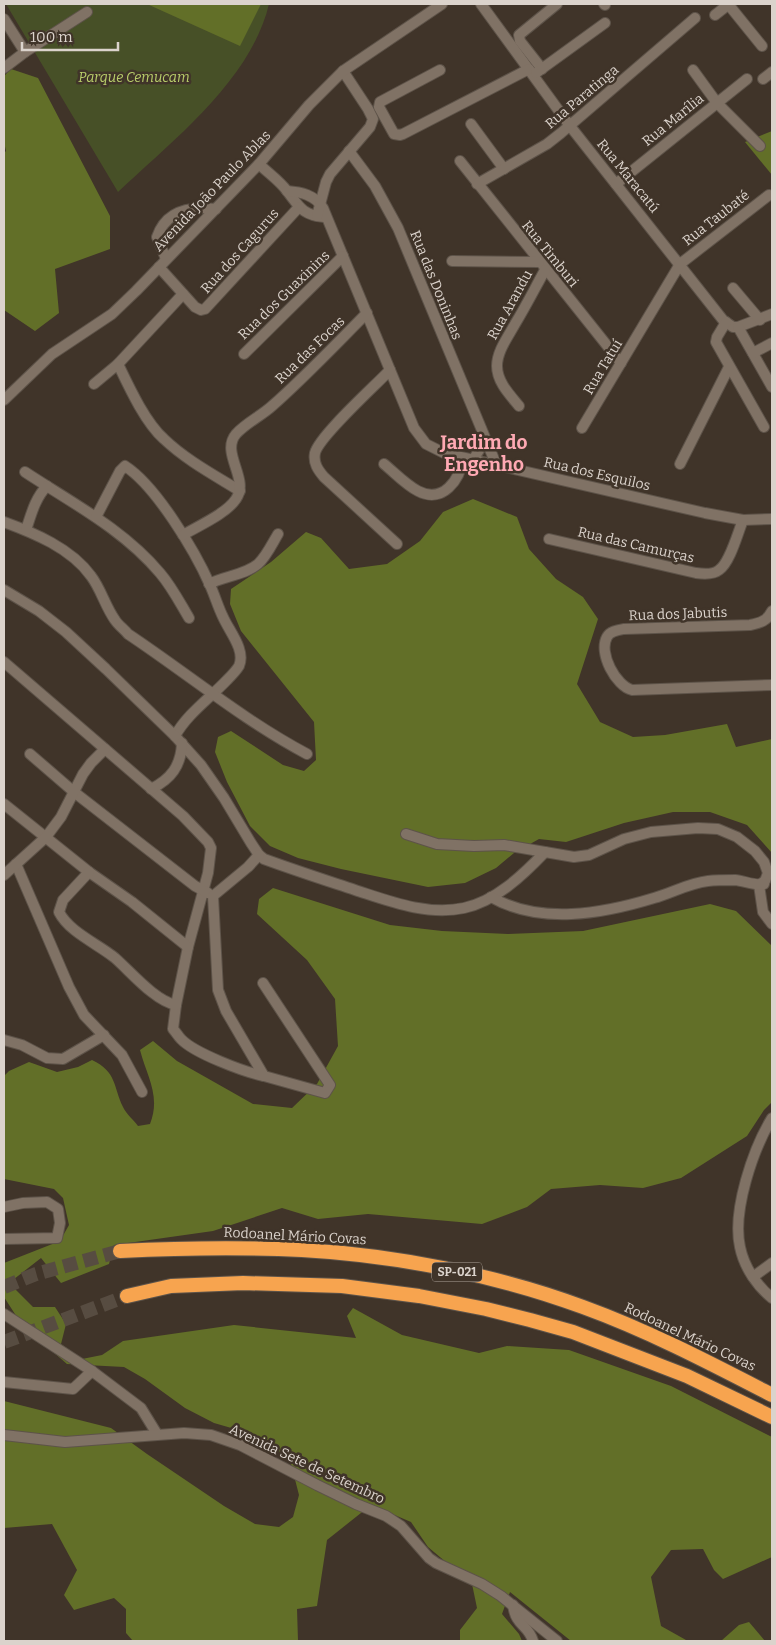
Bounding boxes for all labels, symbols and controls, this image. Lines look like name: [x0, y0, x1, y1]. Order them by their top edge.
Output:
scale bar: [22, 20, 119, 52]
text: 100 m: [30, 28, 73, 46]
street label: Rua Paratinga: [542, 61, 622, 133]
park label: Parque Cemucam: [78, 69, 190, 86]
street label: Rua Marília: [639, 90, 707, 150]
street label: Avenida João Paulo Ablas: [150, 127, 274, 255]
street label: Rua Maracatú: [593, 136, 663, 216]
street label: Rua Taubaté: [679, 187, 753, 249]
street label: Rua dos Cagurus: [197, 205, 283, 297]
street label: Rua Timburi: [518, 217, 582, 291]
street label: Rua das Doninhas: [406, 228, 466, 342]
street label: Rua dos Guaxinins: [235, 247, 333, 343]
street label: Rua Arandu: [484, 267, 536, 343]
street label: Rua das Focas: [272, 313, 348, 387]
street label: Rua Tatuí: [580, 336, 626, 398]
district label: Jardim do Engenho: [440, 431, 527, 476]
street label: Rua dos Esquilos: [542, 453, 652, 495]
street label: Rua das Camurças: [576, 523, 696, 567]
street label: Rua dos Jabutis: [628, 604, 728, 624]
street label: Rodoanel Mário Covas: [223, 1224, 367, 1248]
road number: SP-021: [432, 1262, 482, 1282]
street label: Rodoanel Mário Covas: [622, 1299, 758, 1375]
street label: Avenida Sete de Setembro: [227, 1421, 387, 1507]

